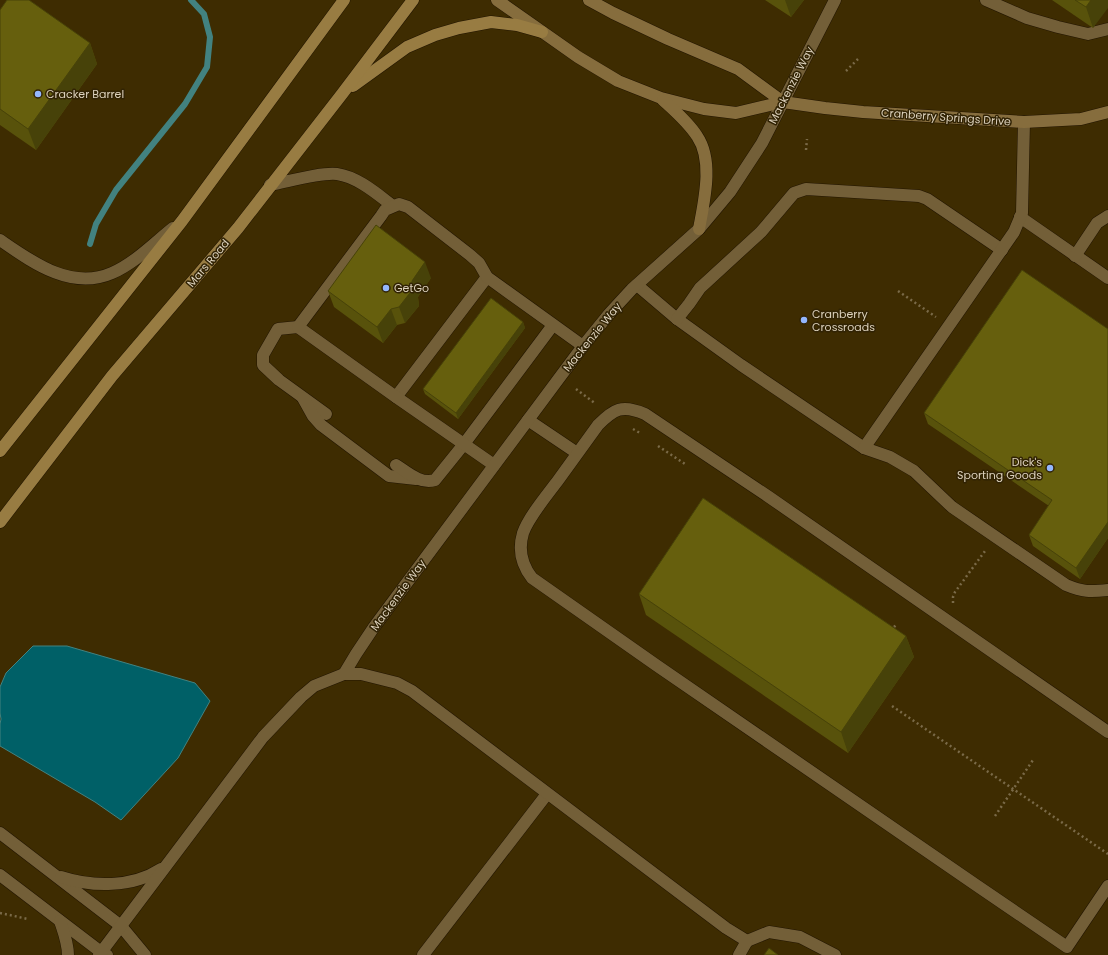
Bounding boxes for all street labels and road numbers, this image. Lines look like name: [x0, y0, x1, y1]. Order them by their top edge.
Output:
street label: Mackenzie Way: [765, 43, 818, 126]
street label: Cranberry Springs Drive: [881, 104, 1012, 130]
street label: Mars Road: [183, 236, 233, 290]
street label: Mackenzie Way: [559, 298, 625, 375]
street label: Mackenzie Way: [367, 555, 430, 634]

